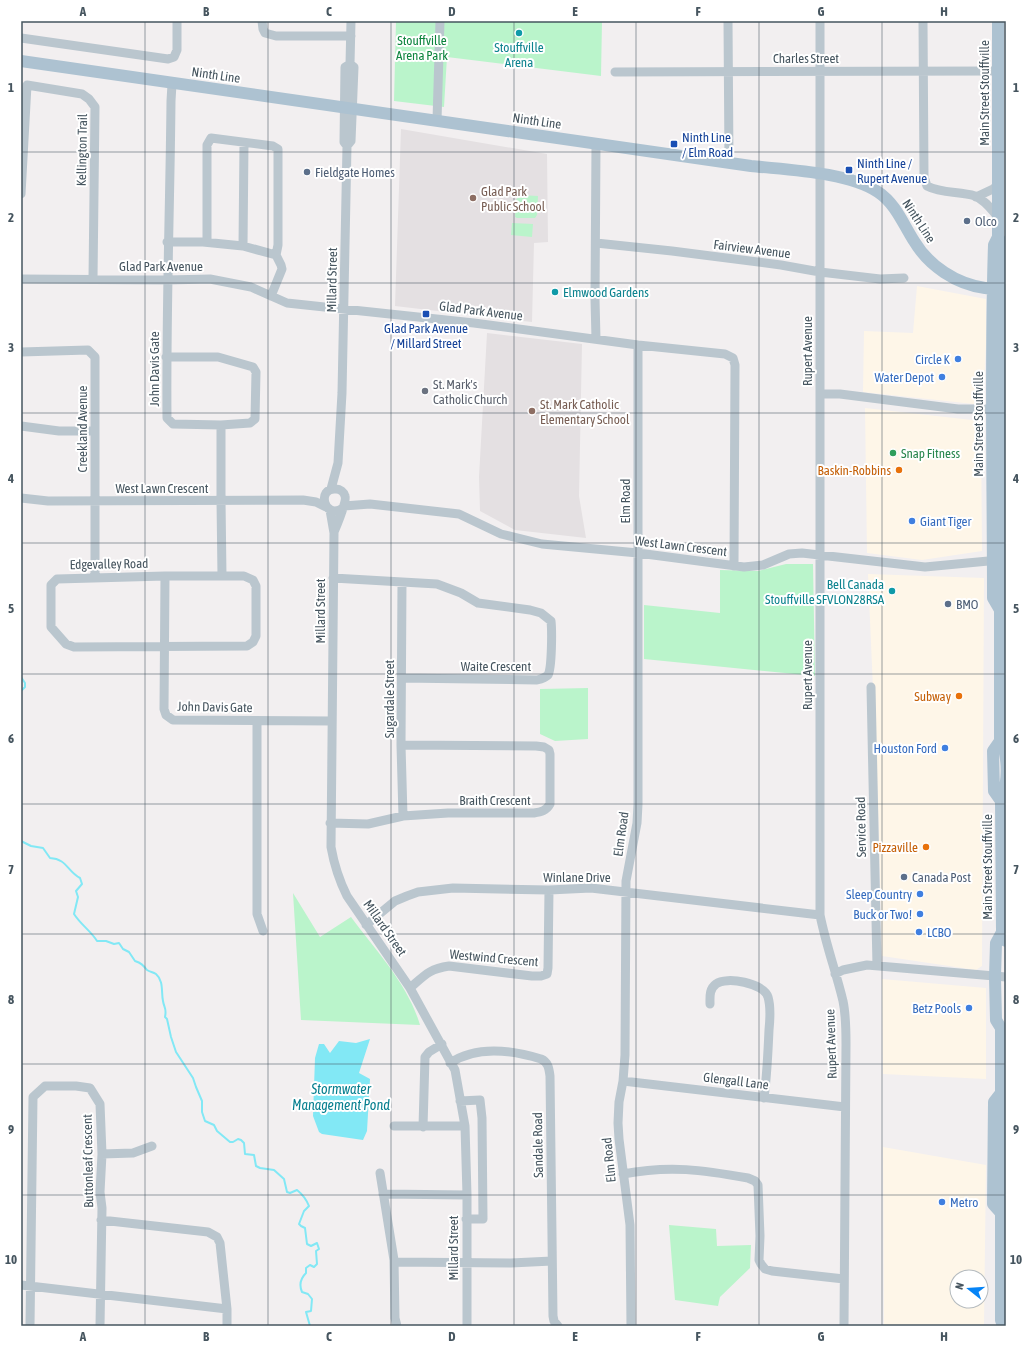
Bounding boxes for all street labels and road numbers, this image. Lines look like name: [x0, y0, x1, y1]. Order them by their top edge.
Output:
street label: Main Street Stouffville: [977, 40, 992, 146]
street label: Charles Street: [773, 51, 839, 66]
street label: Ninth Line: [191, 64, 241, 86]
street label: Ninth Line: [512, 110, 562, 132]
street label: Kellington Trail: [74, 113, 90, 186]
street label: Ninth Line: [899, 196, 939, 246]
street label: Fairview Avenue: [713, 237, 791, 261]
street label: Millard Street: [324, 247, 340, 313]
street label: Glad Park Avenue: [119, 259, 203, 274]
street label: Glad Park Avenue: [438, 298, 524, 324]
street label: Rupert Avenue: [800, 316, 815, 386]
street label: John Davis Gate: [147, 331, 162, 407]
street label: Main Street Stouffville: [971, 371, 986, 477]
street label: Creekland Avenue: [75, 385, 90, 472]
street label: Elm Road: [618, 479, 633, 523]
street label: West Lawn Crescent: [116, 481, 209, 496]
street label: West Lawn Crescent: [634, 533, 728, 559]
street label: Edgevalley Road: [70, 556, 148, 572]
street label: Millard Street: [313, 578, 328, 643]
street label: Rupert Avenue: [800, 640, 815, 710]
street label: Sugardale Street: [382, 659, 397, 738]
street label: Waite Crescent: [461, 659, 531, 674]
street label: John Davis Gate: [177, 699, 253, 715]
street label: Braith Crescent: [459, 793, 531, 808]
street label: Service Road: [853, 796, 869, 858]
street label: Elm Road: [610, 811, 632, 857]
street label: Main Street Stouffville: [980, 814, 995, 920]
street label: Winlane Drive: [543, 870, 611, 885]
street label: Millard Street: [360, 897, 410, 959]
street label: Westwind Crescent: [449, 947, 539, 969]
street label: Rupert Avenue: [822, 1009, 840, 1079]
street label: Glengall Lane: [702, 1070, 770, 1092]
street label: Sandale Road: [530, 1112, 546, 1178]
street label: Buttonleaf Crescent: [80, 1114, 96, 1208]
street label: Elm Road: [599, 1137, 619, 1183]
street label: Millard Street: [446, 1215, 461, 1280]

